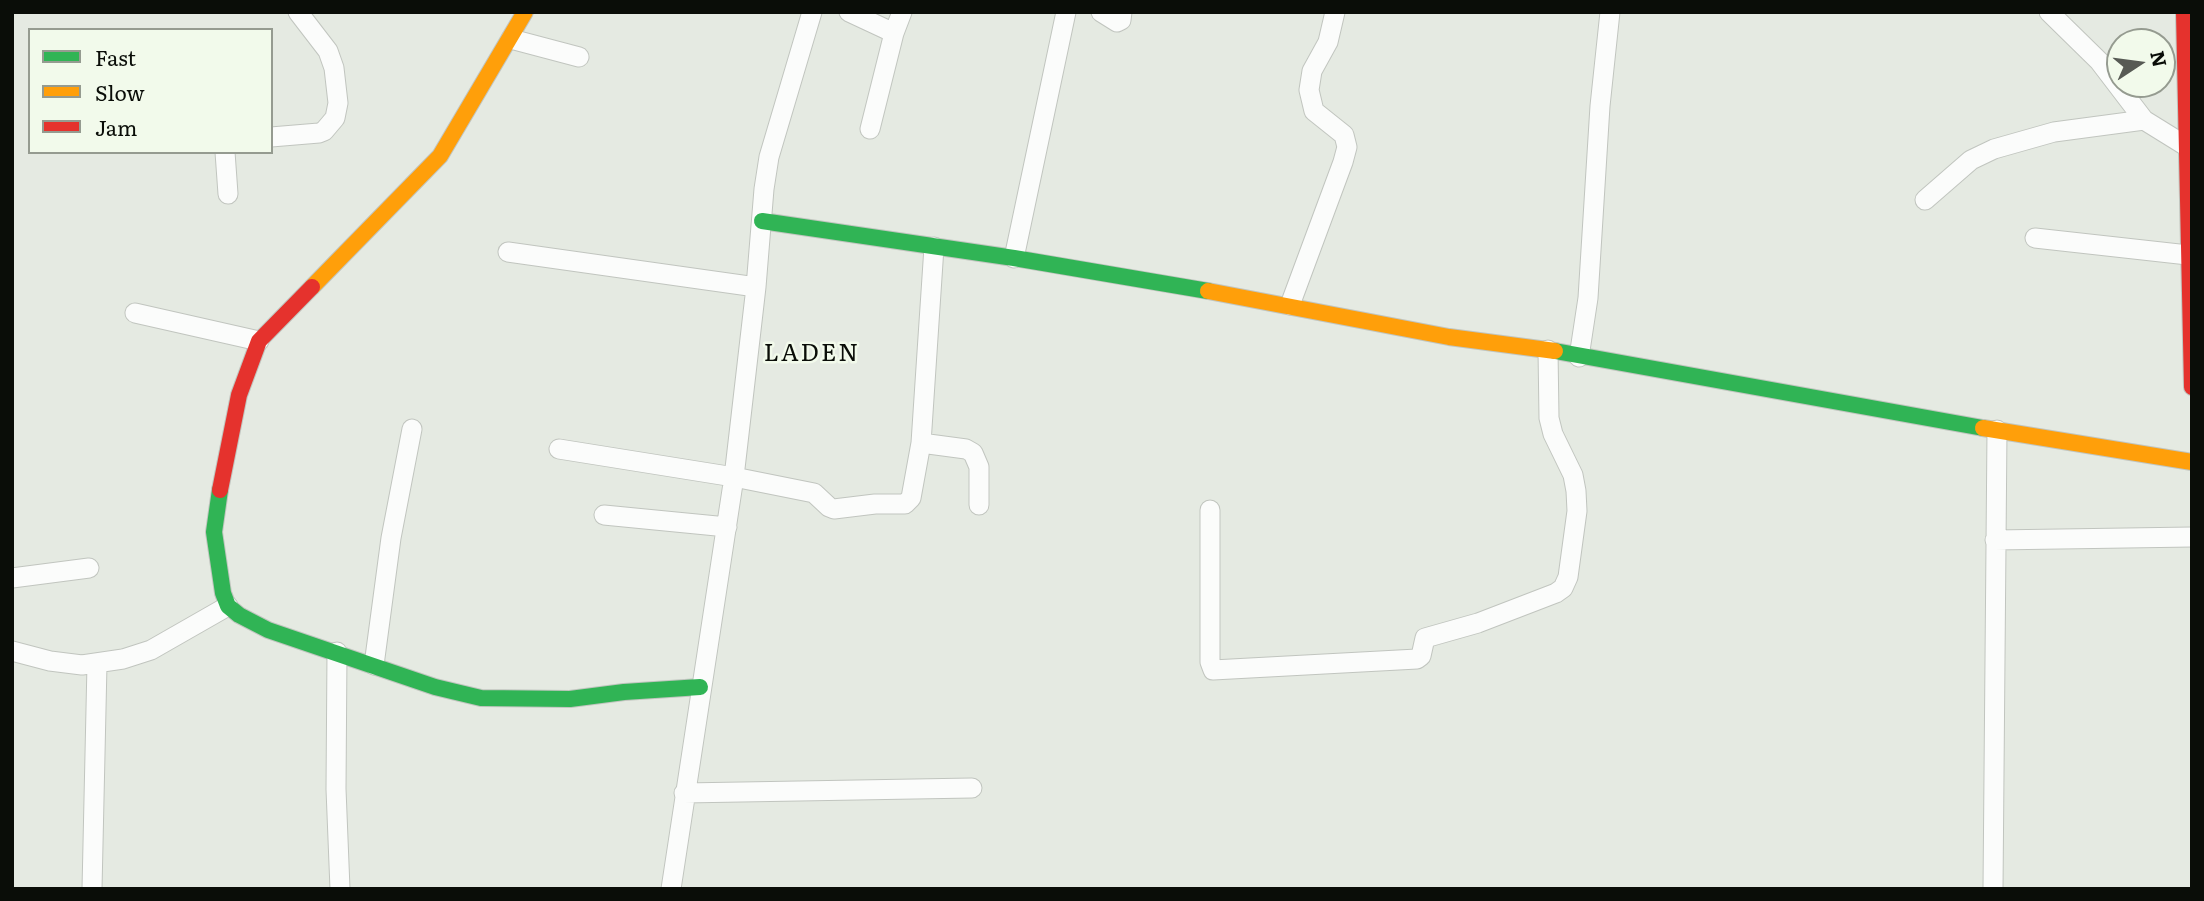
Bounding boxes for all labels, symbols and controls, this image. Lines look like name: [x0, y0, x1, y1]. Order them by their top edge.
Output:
legend: [28, 28, 273, 154]
north arrow: [2106, 28, 2176, 98]
text: Fast: [95, 41, 136, 72]
text: N: [2144, 48, 2175, 70]
text: Slow: [95, 76, 145, 107]
text: Jam: [95, 111, 137, 142]
district label: LADEN: [764, 340, 860, 368]

